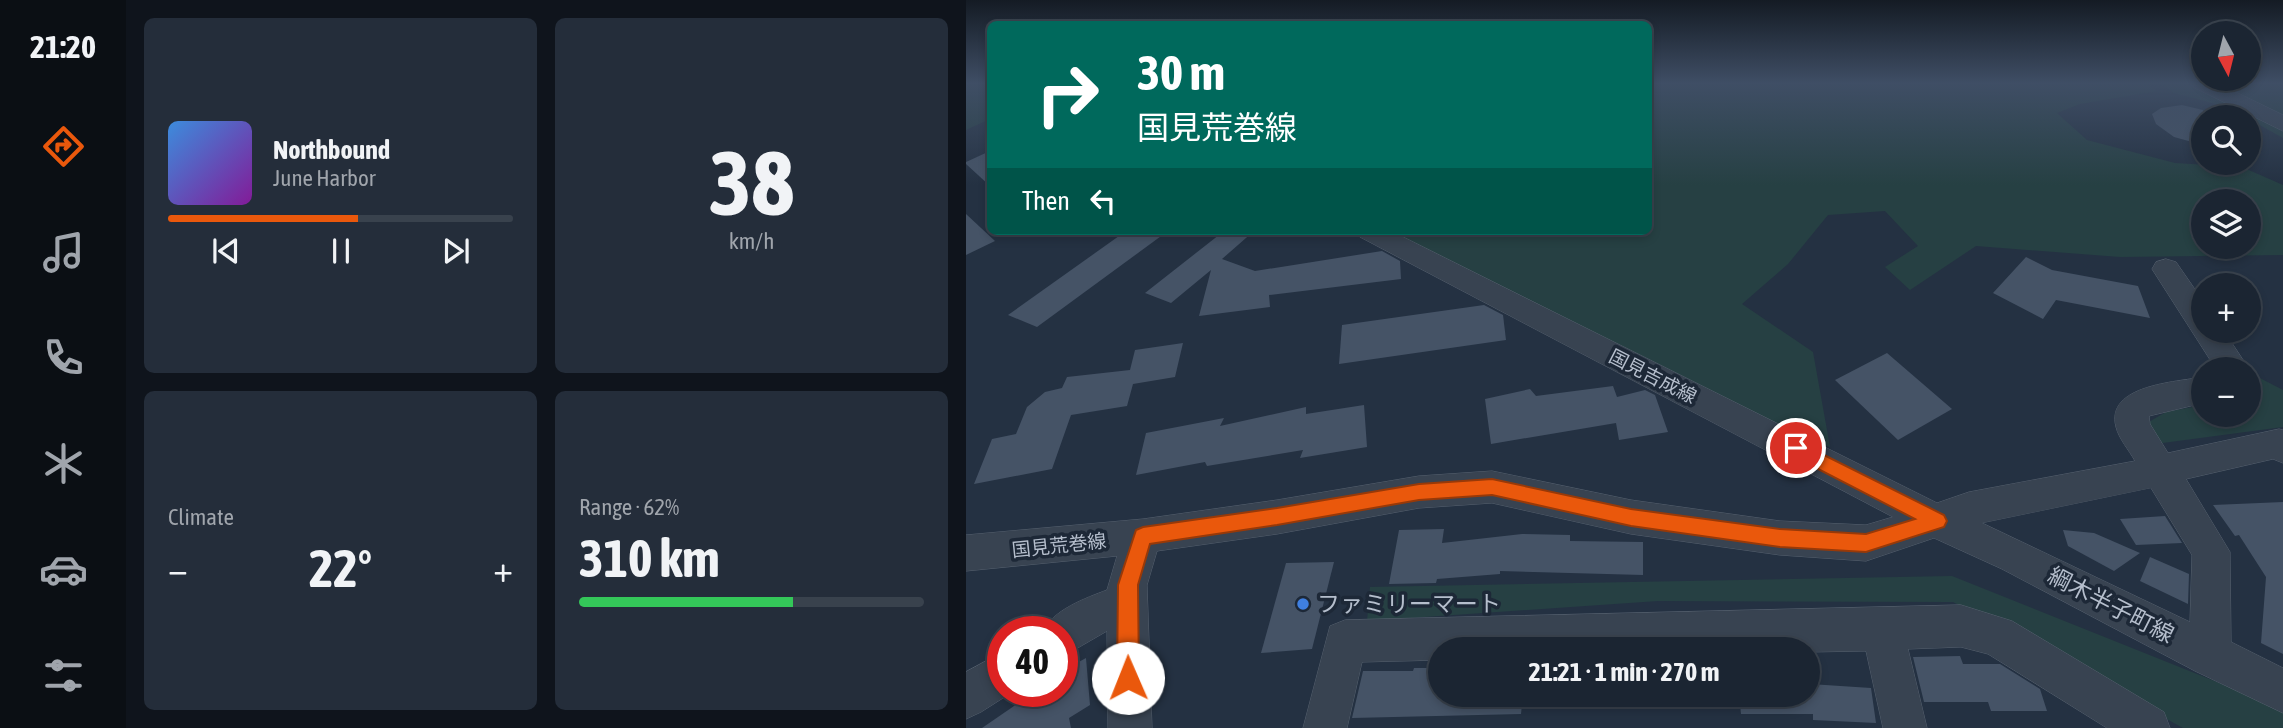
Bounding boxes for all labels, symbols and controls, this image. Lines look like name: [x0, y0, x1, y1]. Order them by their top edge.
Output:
north arrow: [2191, 21, 2261, 91]
map controls: [2191, 21, 2261, 427]
text: 21:20: [30, 28, 96, 65]
text: 30 m: [1137, 44, 1225, 100]
icon: right: [1022, 49, 1113, 140]
button: search: [2191, 105, 2261, 175]
text: 国見荒巻線: [1137, 109, 1297, 146]
icon: directions: [39, 122, 88, 171]
text: 38: [709, 130, 794, 234]
text: Northbound: [273, 135, 390, 165]
text: June Harbor: [273, 165, 376, 191]
icon: left: [1084, 182, 1122, 220]
text: Then: [1022, 186, 1070, 216]
button: layers: [2191, 189, 2261, 259]
icon: music: [39, 228, 88, 277]
text: km/h: [729, 228, 774, 254]
icon: previous: [207, 232, 245, 270]
icon: pause: [322, 232, 360, 270]
icon: next: [437, 232, 475, 270]
button: +: [2191, 273, 2261, 343]
icon: phone: [39, 333, 88, 382]
street label: 国見吉成線: [1606, 345, 1700, 407]
button: −: [2191, 357, 2261, 427]
pin: [1766, 418, 1826, 478]
icon: arrive: [1777, 429, 1815, 467]
icon: climate: [39, 439, 88, 488]
text: Range · 62%: [579, 494, 679, 520]
text: Climate: [168, 504, 234, 530]
text: 310 km: [579, 528, 720, 588]
street label: 国見荒巻線: [1011, 529, 1107, 561]
text: 22°: [309, 538, 372, 598]
icon: car: [39, 545, 88, 594]
text: −: [168, 547, 188, 590]
text: +: [493, 547, 513, 590]
street label: 綱木半子町線: [2044, 562, 2178, 648]
place label: ファミリーマート: [1317, 591, 1501, 617]
marker: ファミリーマート: [1295, 596, 1311, 612]
speed limit sign: 40: [987, 616, 1078, 707]
position arrow: [1091, 641, 1165, 715]
icon: filters: [39, 651, 88, 700]
text: 21:21 · 1 min · 270 m: [1529, 657, 1719, 687]

